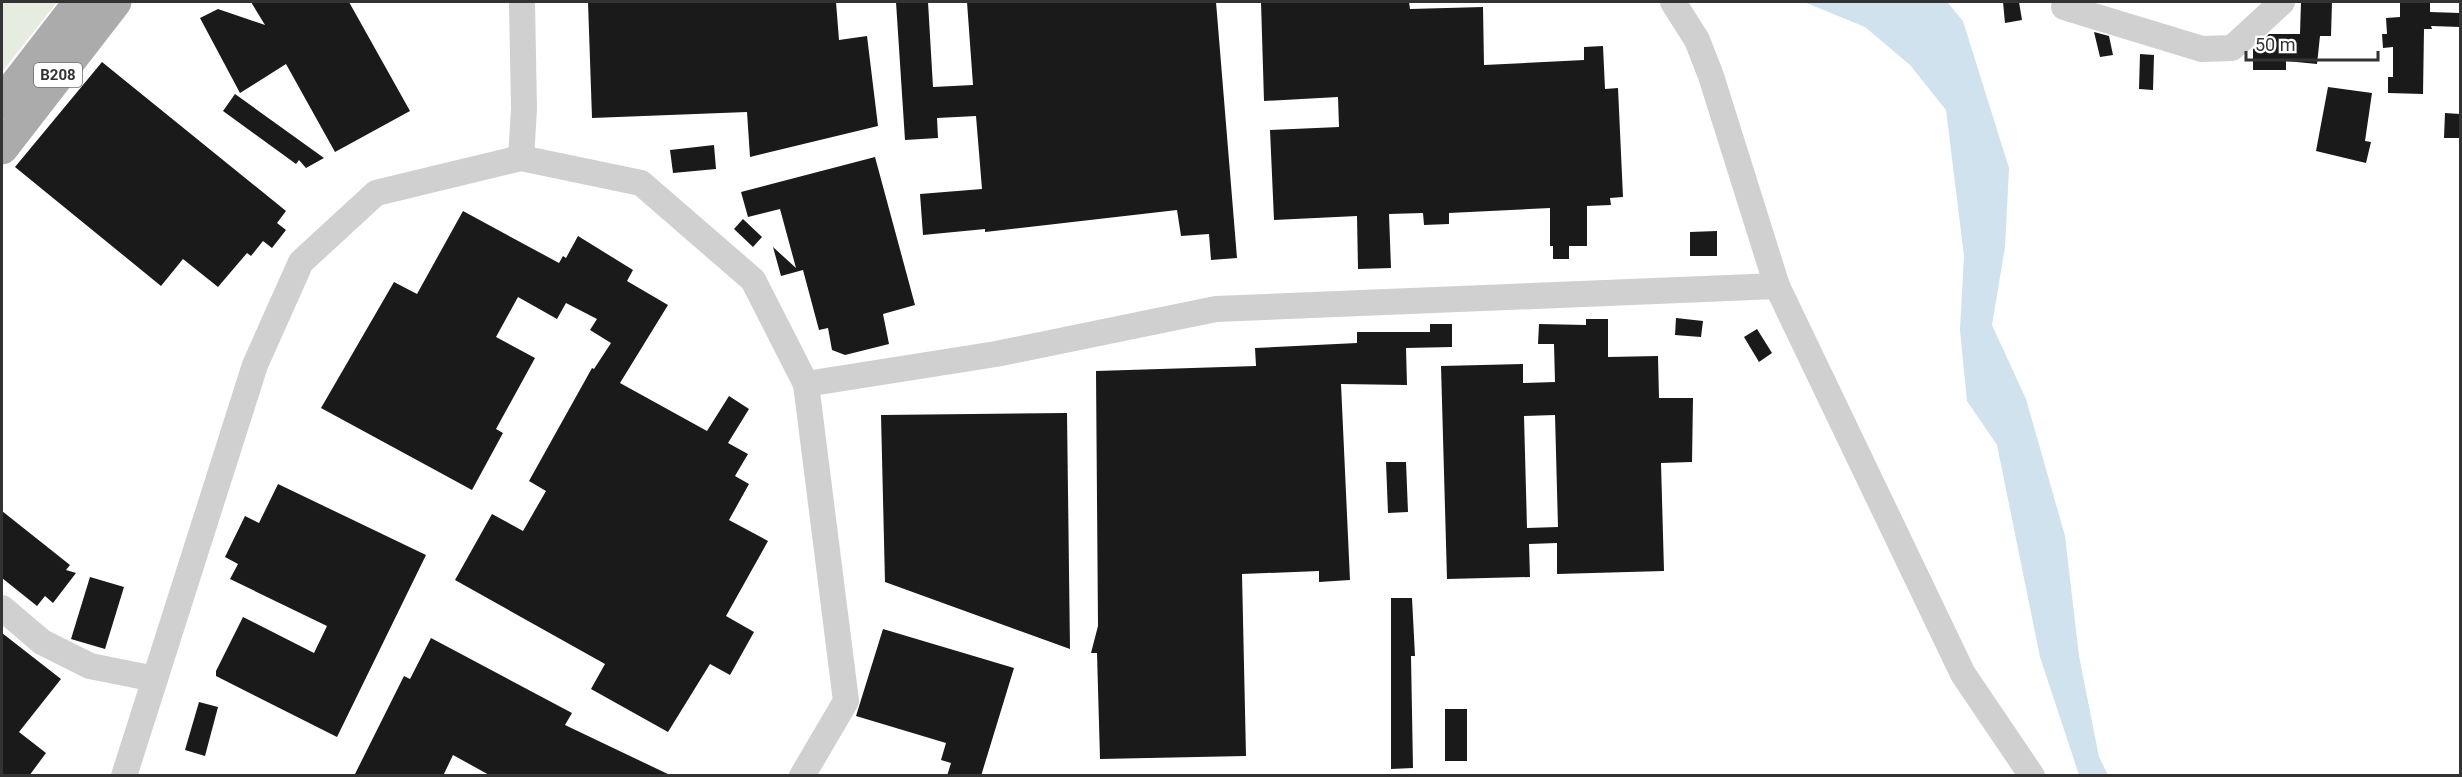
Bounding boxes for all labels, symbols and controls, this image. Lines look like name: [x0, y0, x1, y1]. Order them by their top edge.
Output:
scale bar: [2246, 24, 2378, 62]
text: 50 m: [2255, 34, 2295, 55]
road number: B208: [34, 63, 82, 87]

